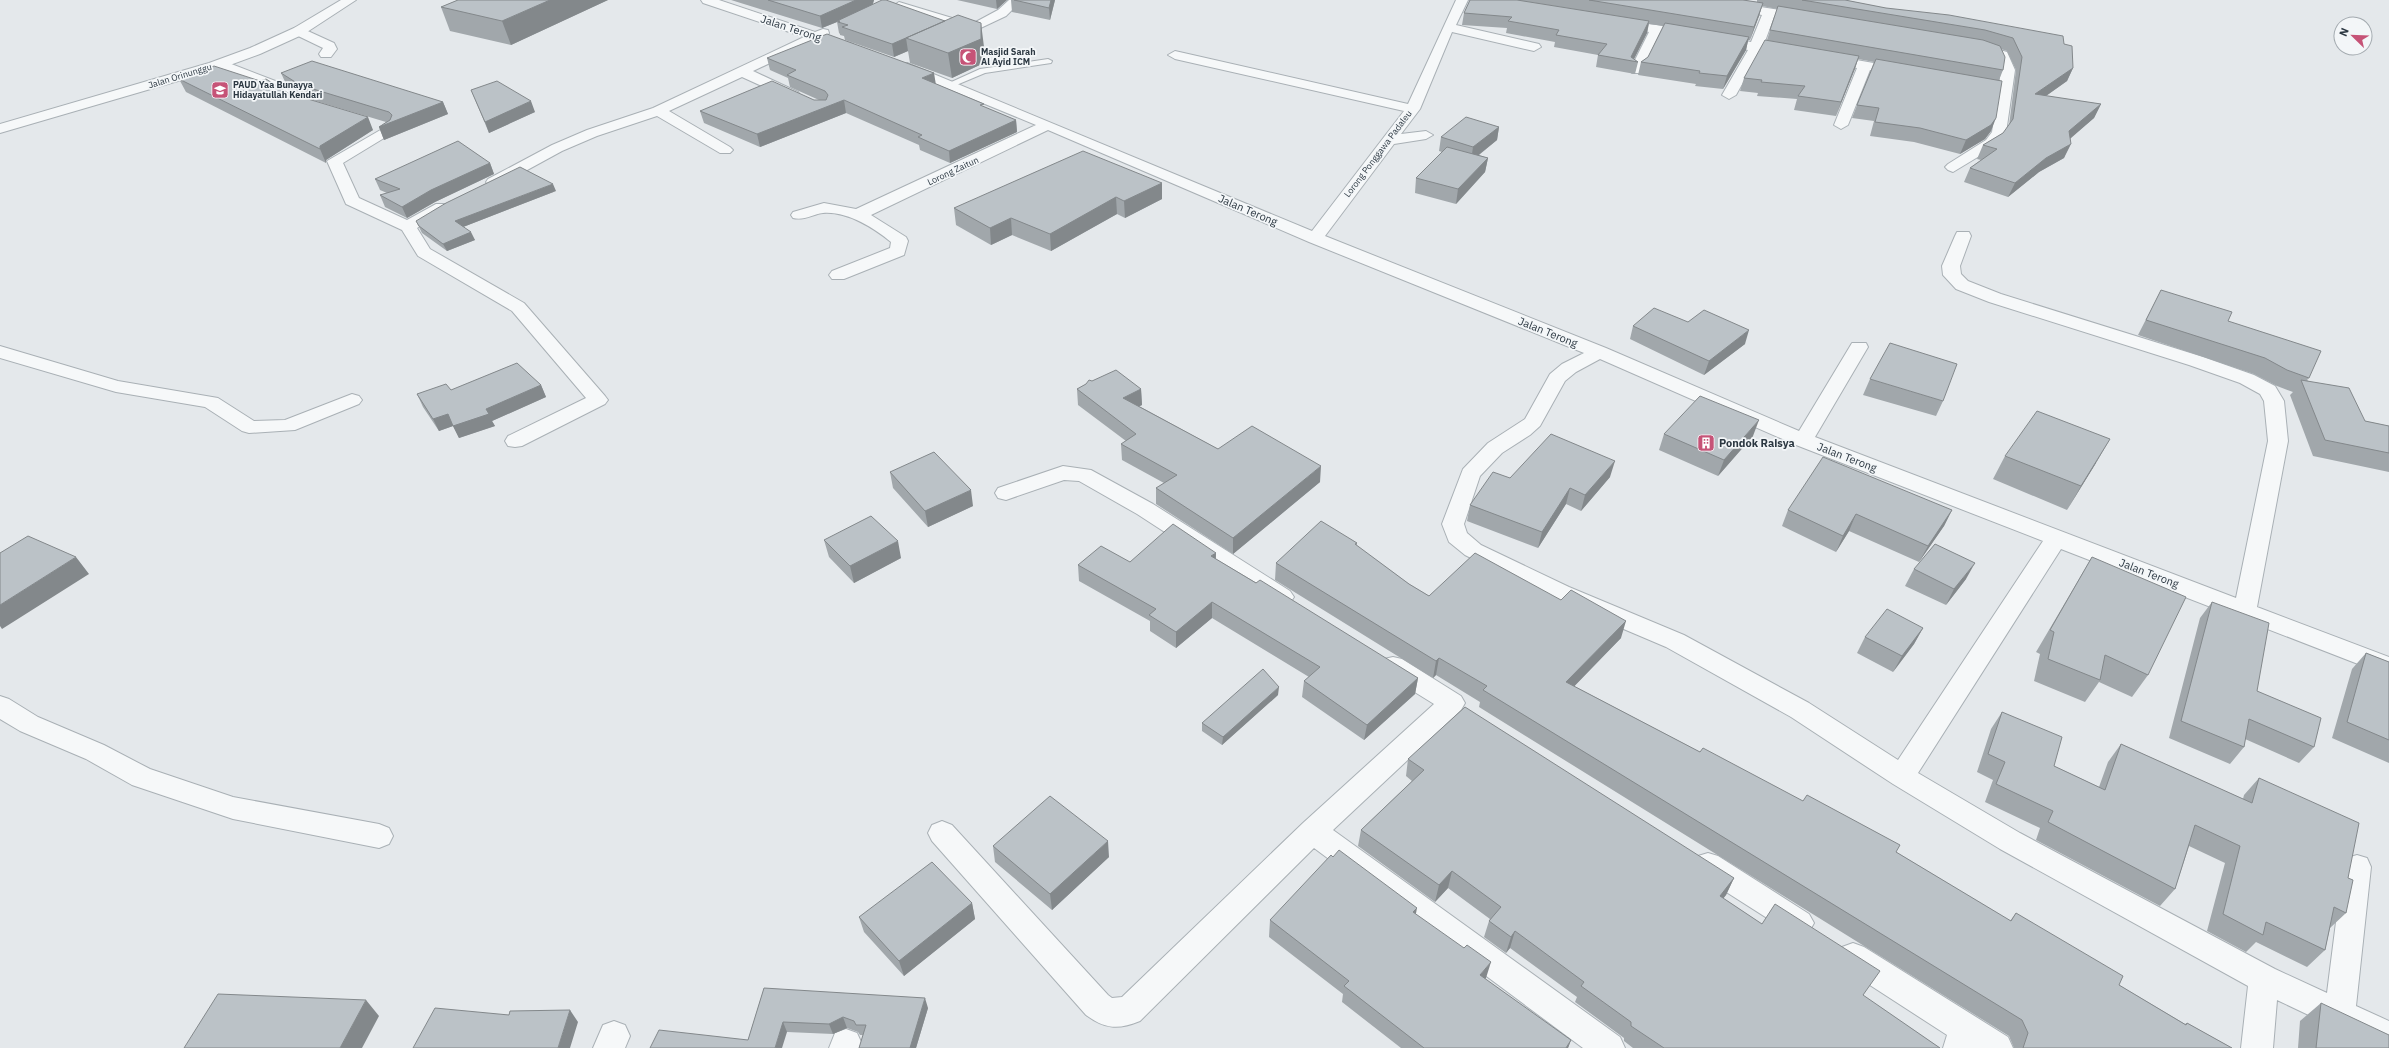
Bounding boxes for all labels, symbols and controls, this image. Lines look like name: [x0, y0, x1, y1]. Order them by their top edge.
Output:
street label: Jalan Terong: [759, 12, 823, 44]
north arrow: [2333, 16, 2373, 56]
text: N: [2336, 26, 2352, 38]
place label: Masjid Sarah Al Ayid ICM: [981, 46, 1036, 67]
mosque icon: Masjid Sarah Al Ayid ICM: [958, 47, 978, 67]
street label: Jalan Orinunggu: [147, 61, 213, 90]
place label: PAUD Yaa Bunayya Hidayatullah Kendari: [233, 79, 323, 100]
school or university icon: PAUD Yaa Bunayya Hidayatullah Kendari: [210, 80, 230, 100]
street label: Lorong Ponggawa Padaleu: [1341, 108, 1414, 199]
street label: Lorong Zaitun: [925, 154, 980, 187]
street label: Jalan Terong: [1216, 191, 1280, 229]
street label: Jalan Terong: [1516, 314, 1580, 350]
building icon: Pondok Raisya: [1696, 433, 1716, 453]
place label: Pondok Raisya: [1719, 436, 1795, 450]
street label: Jalan Terong: [1815, 439, 1879, 475]
street label: Jalan Terong: [2117, 555, 2181, 591]

